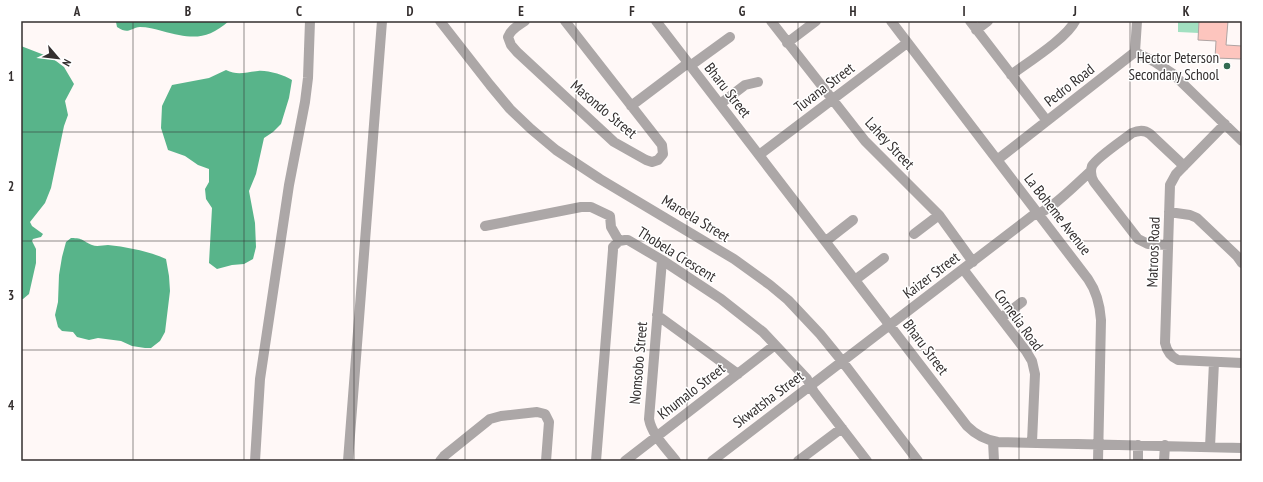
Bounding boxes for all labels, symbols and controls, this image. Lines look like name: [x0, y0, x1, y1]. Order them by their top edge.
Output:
text: A: [73, 3, 81, 20]
text: B: [185, 3, 191, 20]
text: C: [296, 3, 302, 20]
text: D: [407, 3, 414, 20]
text: E: [518, 3, 524, 20]
text: F: [629, 3, 635, 20]
text: G: [739, 3, 746, 20]
text: H: [850, 3, 857, 20]
text: I: [962, 3, 966, 20]
text: J: [1072, 3, 1077, 20]
text: K: [1183, 3, 1190, 20]
north arrow: [38, 38, 78, 78]
place label: Hector Peterson Secondary School: [1129, 48, 1220, 84]
text: N: [59, 57, 74, 69]
street label: Tuvana Street: [790, 58, 858, 116]
street label: Bharu Street: [701, 59, 755, 121]
street label: Pedro Road: [1040, 60, 1098, 110]
marker: Hector Peterson Secondary School: [1222, 61, 1232, 71]
text: 1: [8, 68, 14, 85]
street label: Masondo Street: [567, 76, 641, 142]
street label: Lahey Street: [861, 113, 919, 173]
street label: La Boheme Avenue: [1020, 169, 1096, 259]
text: 2: [8, 178, 14, 195]
street label: Maroela Street: [659, 190, 733, 246]
street label: Matroos Road: [1142, 216, 1164, 288]
street label: Thobela Crescent: [634, 222, 720, 286]
street label: Kaizer Street: [899, 248, 963, 302]
street label: Cornelia Road: [990, 286, 1048, 354]
text: 3: [8, 287, 14, 304]
street label: Bharu Street: [899, 316, 953, 378]
street label: Nomsobo Street: [625, 321, 651, 405]
street label: Khumalo Street: [653, 359, 729, 423]
street label: Skwatsha Street: [729, 366, 807, 432]
text: 4: [8, 397, 15, 414]

